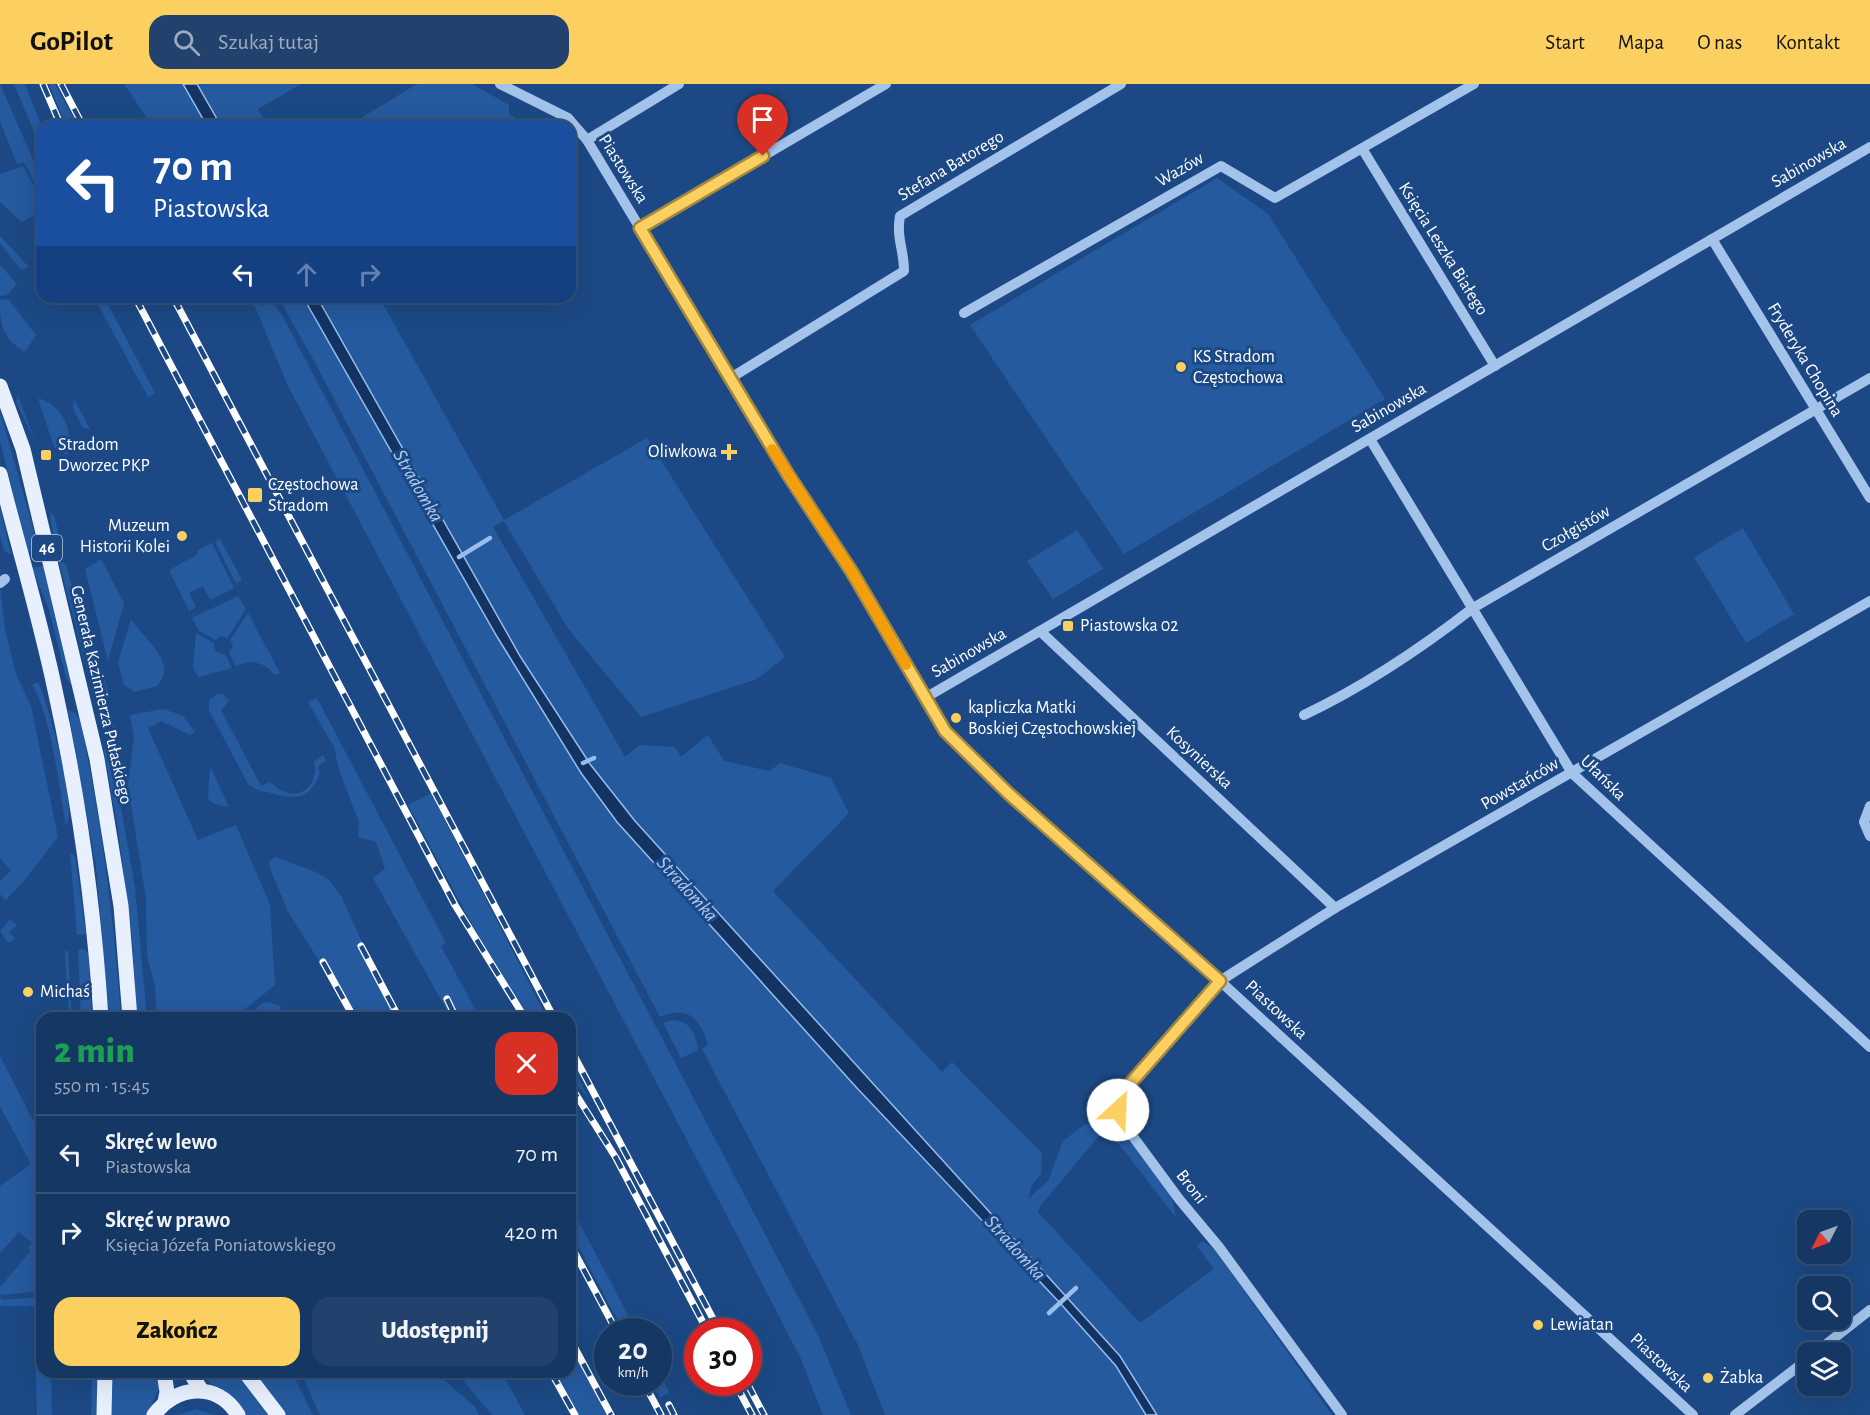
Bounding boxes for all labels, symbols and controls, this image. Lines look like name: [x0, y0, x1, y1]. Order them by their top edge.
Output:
search box: [149, 15, 569, 69]
icon: search: [170, 26, 203, 59]
text: GoPilot: [30, 28, 113, 56]
text: Szukaj tutaj: [218, 31, 319, 53]
text: Start: [1545, 32, 1585, 53]
text: Mapa: [1618, 32, 1664, 53]
text: O nas: [1697, 32, 1742, 53]
text: Kontakt: [1775, 32, 1840, 53]
pin: [737, 94, 788, 156]
icon: arrive: [746, 103, 779, 136]
street label: Stefana Batorego: [895, 127, 1007, 205]
street label: Piastowska: [595, 131, 651, 207]
street label: Sabinowska: [1769, 134, 1849, 192]
icon: left: [54, 144, 132, 222]
text: 70 m: [153, 146, 233, 188]
street label: Wazów: [1153, 149, 1207, 191]
street label: Księcia Leszka Białego: [1395, 179, 1491, 319]
text: Piastowska: [153, 195, 270, 222]
icon: left: [227, 258, 260, 291]
icon: ahead: [290, 258, 323, 291]
icon: right: [353, 258, 386, 291]
street label: Fryderyka Chopina: [1764, 300, 1846, 420]
place label: KS Stradom Częstochowa: [1193, 348, 1284, 387]
marker: KS Stradom Częstochowa: [1174, 360, 1188, 374]
street label: Sabinowska: [1349, 379, 1429, 437]
place label: Stradom Dworzec PKP: [58, 436, 150, 475]
place label: Oliwkowa: [648, 443, 717, 461]
marker: Oliwkowa: [722, 445, 736, 459]
water label: Stradomka: [389, 446, 447, 526]
marker: Stradom Dworzec PKP: [39, 448, 53, 462]
place label: Częstochowa Stradom: [268, 476, 359, 515]
marker: Częstochowa Stradom: [246, 486, 264, 504]
street label: Czołgistów: [1539, 502, 1613, 556]
place label: Muzeum Historii Kolei: [80, 517, 170, 556]
marker: Muzeum Historii Kolei: [175, 529, 189, 543]
road number: 46: [32, 535, 62, 561]
street label: Generała Kazimierza Pułaskiego: [67, 584, 135, 806]
place label: Piastowska 02: [1080, 617, 1178, 635]
marker: Piastowska 02: [1061, 619, 1075, 633]
street label: Sabinowska: [929, 624, 1009, 682]
place label: kapliczka Matki Boskiej Częstochowskiej: [968, 699, 1136, 738]
marker: kapliczka Matki Boskiej Częstochowskiej: [949, 711, 963, 725]
street label: Kosynierska: [1162, 723, 1236, 793]
street label: Ułańska: [1577, 752, 1629, 804]
street label: Powstańców: [1478, 755, 1562, 813]
water label: Stradomka: [653, 853, 721, 925]
street label: Piastowska: [1241, 977, 1311, 1043]
place label: Michaś: [40, 983, 90, 1001]
marker: Michaś: [21, 985, 35, 999]
button: close: [495, 1032, 558, 1095]
text: 2 min: [54, 1033, 135, 1069]
text: 550 m · 15:45: [54, 1076, 150, 1096]
position arrow: [1086, 1078, 1150, 1142]
text: Skręć w lewo: [105, 1131, 217, 1153]
icon: left: [54, 1138, 87, 1171]
text: 70 m: [516, 1143, 558, 1165]
text: Piastowska: [105, 1157, 191, 1177]
street label: Broni: [1172, 1167, 1210, 1207]
text: Skręć w prawo: [105, 1209, 230, 1231]
north arrow: [1797, 1210, 1851, 1264]
map controls: [1797, 1210, 1851, 1396]
water label: Stradomka: [981, 1212, 1049, 1284]
icon: right: [54, 1216, 87, 1249]
text: 420 m: [505, 1221, 558, 1243]
text: Księcia Józefa Poniatowskiego: [105, 1235, 336, 1255]
button: search: [1797, 1276, 1851, 1330]
button: Zakończ: [54, 1297, 300, 1366]
button: Udostępnij: [312, 1297, 558, 1366]
place label: Lewiatan: [1550, 1316, 1614, 1334]
speed limit sign: 30: [684, 1318, 762, 1396]
marker: Lewiatan: [1531, 1318, 1545, 1332]
street label: Piastowska: [1626, 1330, 1696, 1396]
text: 20: [618, 1335, 648, 1365]
button: layers: [1797, 1342, 1851, 1396]
text: km/h: [618, 1365, 648, 1380]
place label: Żabka: [1720, 1367, 1763, 1387]
marker: Żabka: [1701, 1371, 1715, 1385]

